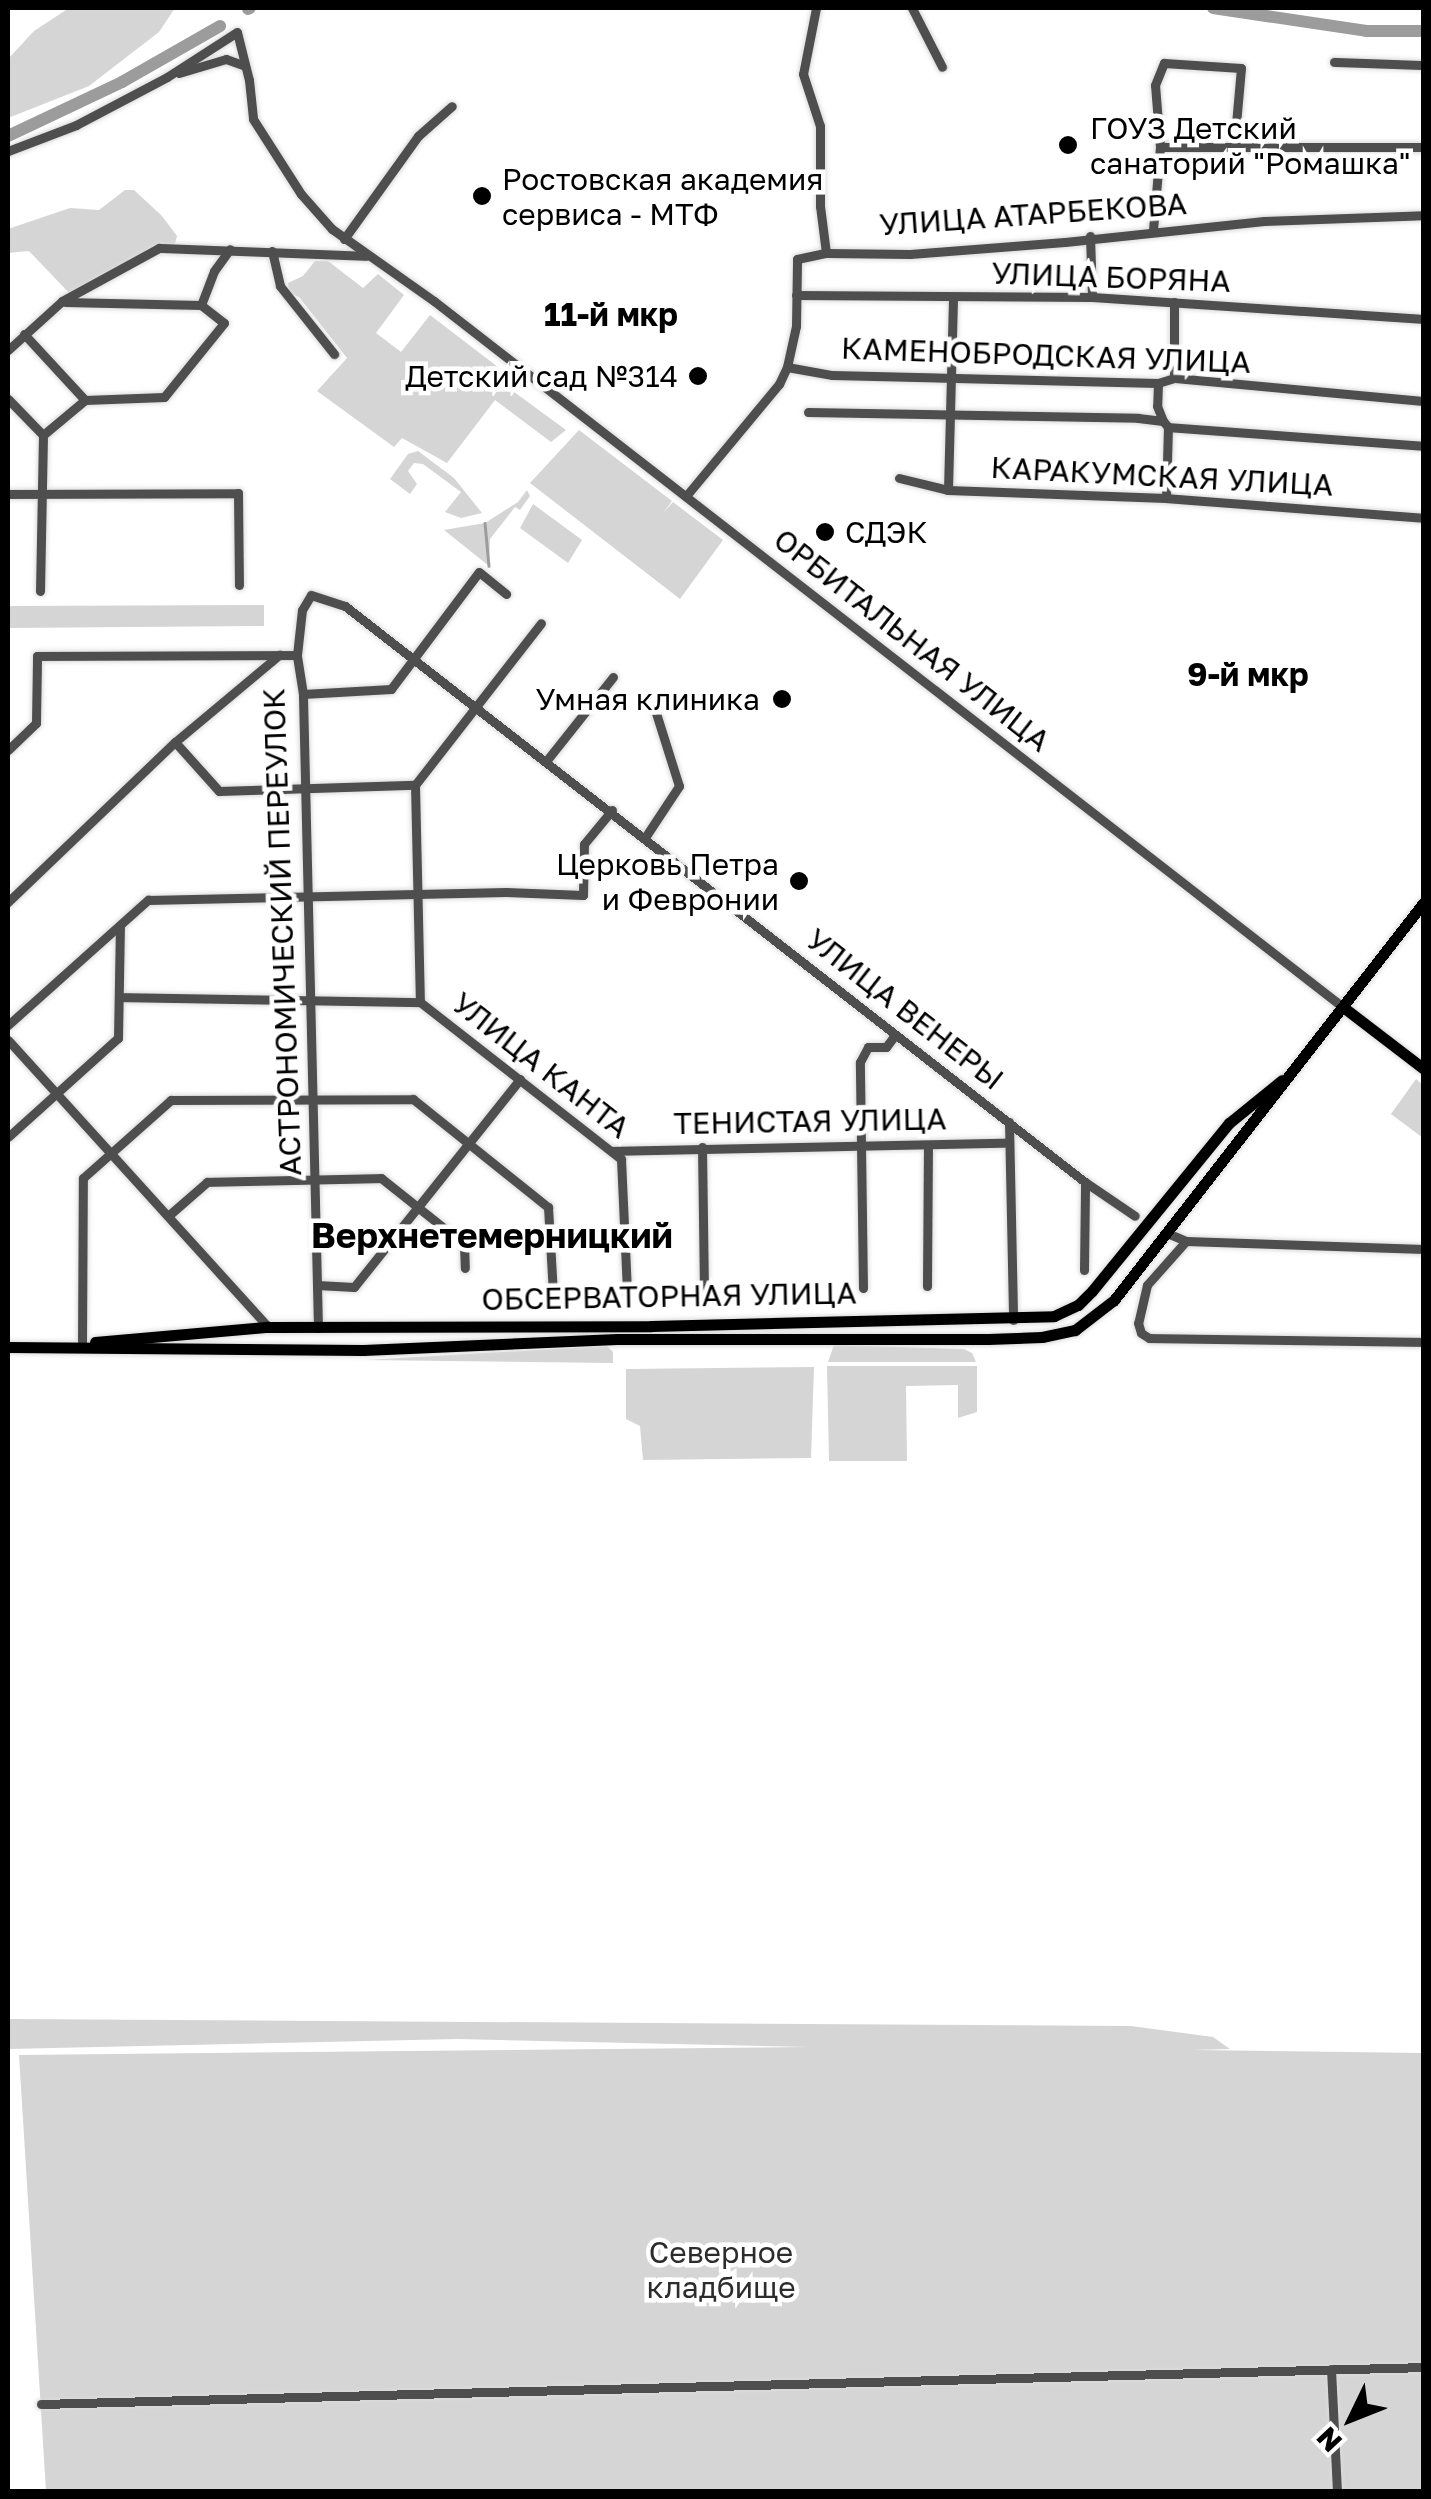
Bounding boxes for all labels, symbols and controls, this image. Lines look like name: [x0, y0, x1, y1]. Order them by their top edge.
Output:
place label: ГОУЗ Детский санаторий "Ромашка": [1090, 110, 1410, 180]
marker: ГОУЗ Детский санаторий "Ромашка": [1055, 132, 1081, 158]
place label: Ростовская академия сервиса - МТФ: [502, 161, 823, 232]
marker: Ростовская академия сервиса - МТФ: [471, 185, 493, 207]
street label: УЛИЦА АТАРБЕКОВА: [878, 185, 1188, 243]
street label: УЛИЦА БОРЯНА: [991, 255, 1231, 299]
district label: 11-й мкр: [544, 295, 678, 333]
street label: КАМЕНОБРОДСКАЯ УЛИЦА: [841, 330, 1251, 380]
place label: Детский сад №314: [405, 358, 678, 394]
marker: Детский сад №314: [687, 365, 709, 387]
street label: КАРАКУМСКАЯ УЛИЦА: [990, 449, 1334, 503]
place label: СДЭК: [845, 514, 927, 550]
street label: ОРБИТАЛЬНАЯ УЛИЦА: [767, 521, 1057, 759]
marker: СДЭК: [814, 521, 836, 543]
district label: 9-й мкр: [1187, 655, 1309, 693]
place label: Умная клиника: [535, 681, 760, 717]
marker: Умная клиника: [769, 686, 795, 712]
street label: АСТРОНОМИЧЕСКИЙ ПЕРЕУЛОК: [255, 687, 309, 1177]
place label: Церковь Петра и Февронии: [556, 846, 779, 916]
marker: Церковь Петра и Февронии: [788, 870, 810, 892]
street label: УЛИЦА ВЕНЕРЫ: [799, 921, 1011, 1097]
street label: УЛИЦА КАНТА: [445, 985, 637, 1145]
street label: ТЕНИСТАЯ УЛИЦА: [673, 1101, 947, 1141]
district label: Верхнетемерницкий: [311, 1214, 673, 1256]
street label: ОБСЕРВАТОРНАЯ УЛИЦА: [481, 1275, 857, 1317]
park label: Северное кладбище: [646, 2234, 796, 2304]
north arrow: [1301, 2369, 1401, 2469]
text: N: [1309, 2421, 1348, 2459]

